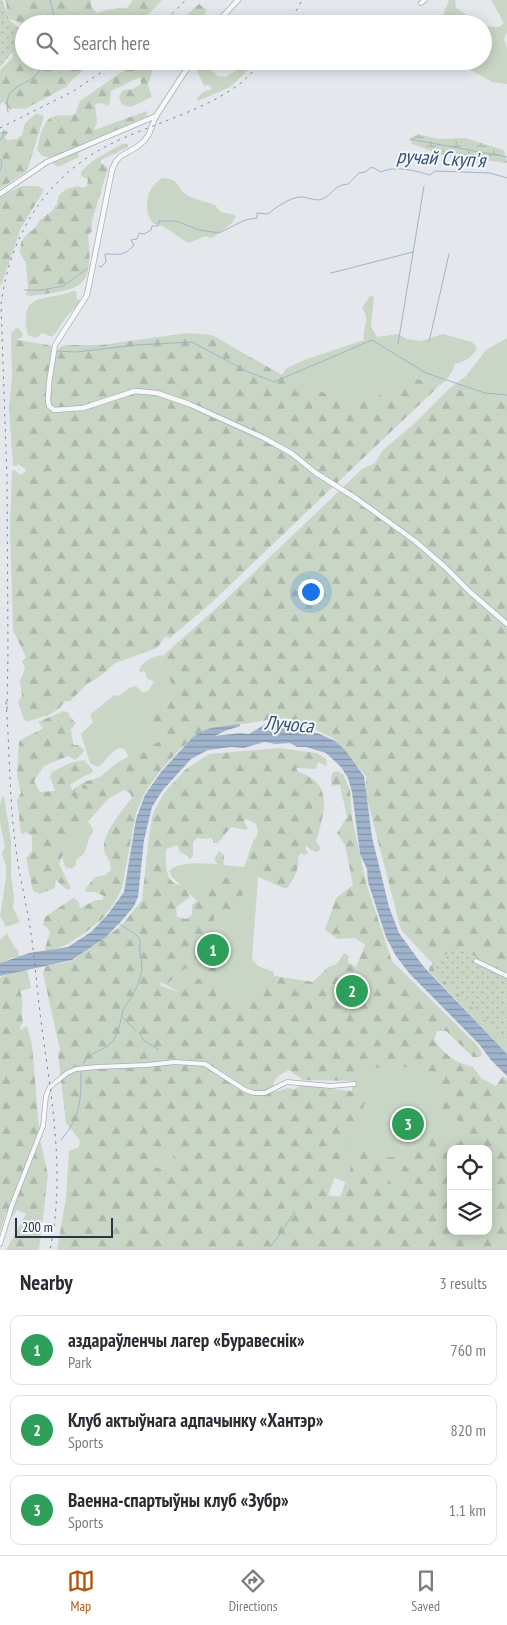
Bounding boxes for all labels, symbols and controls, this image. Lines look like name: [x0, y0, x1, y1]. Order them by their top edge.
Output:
search box: [15, 15, 492, 70]
icon: search: [33, 29, 61, 57]
text: Search here: [73, 31, 150, 55]
water label: ручай Скупʼя: [396, 143, 488, 173]
your location: [298, 579, 324, 605]
water label: Лучоса: [263, 709, 315, 739]
pin: 1: [197, 931, 229, 969]
pin: 2: [336, 972, 368, 1010]
pin: 3: [392, 1105, 424, 1143]
map controls: [447, 1145, 492, 1235]
button: locate: [447, 1145, 492, 1190]
button: layers: [447, 1190, 492, 1235]
scale bar: [15, 1215, 112, 1238]
text: 200 m: [22, 1218, 53, 1236]
text: Nearby: [20, 1269, 73, 1296]
text: 3 results: [440, 1273, 487, 1293]
text: аздараўленчы лагер «Буравеснік»: [68, 1328, 305, 1352]
text: 1: [33, 1340, 41, 1360]
text: 760 m: [451, 1340, 486, 1360]
text: Park: [68, 1352, 92, 1372]
text: Клуб актыўнага адпачынку «Хантэр»: [68, 1408, 323, 1432]
text: 2: [33, 1420, 41, 1440]
text: 820 m: [451, 1420, 486, 1440]
text: Sports: [68, 1432, 103, 1452]
text: Ваенна-спартыўны клуб «Зубр»: [68, 1488, 289, 1512]
text: 3: [33, 1500, 41, 1520]
text: 1.1 km: [449, 1500, 486, 1520]
text: Sports: [68, 1512, 103, 1532]
tab: Map: [67, 1567, 95, 1615]
tab: Directions: [229, 1567, 277, 1615]
tab: Saved: [411, 1567, 440, 1615]

